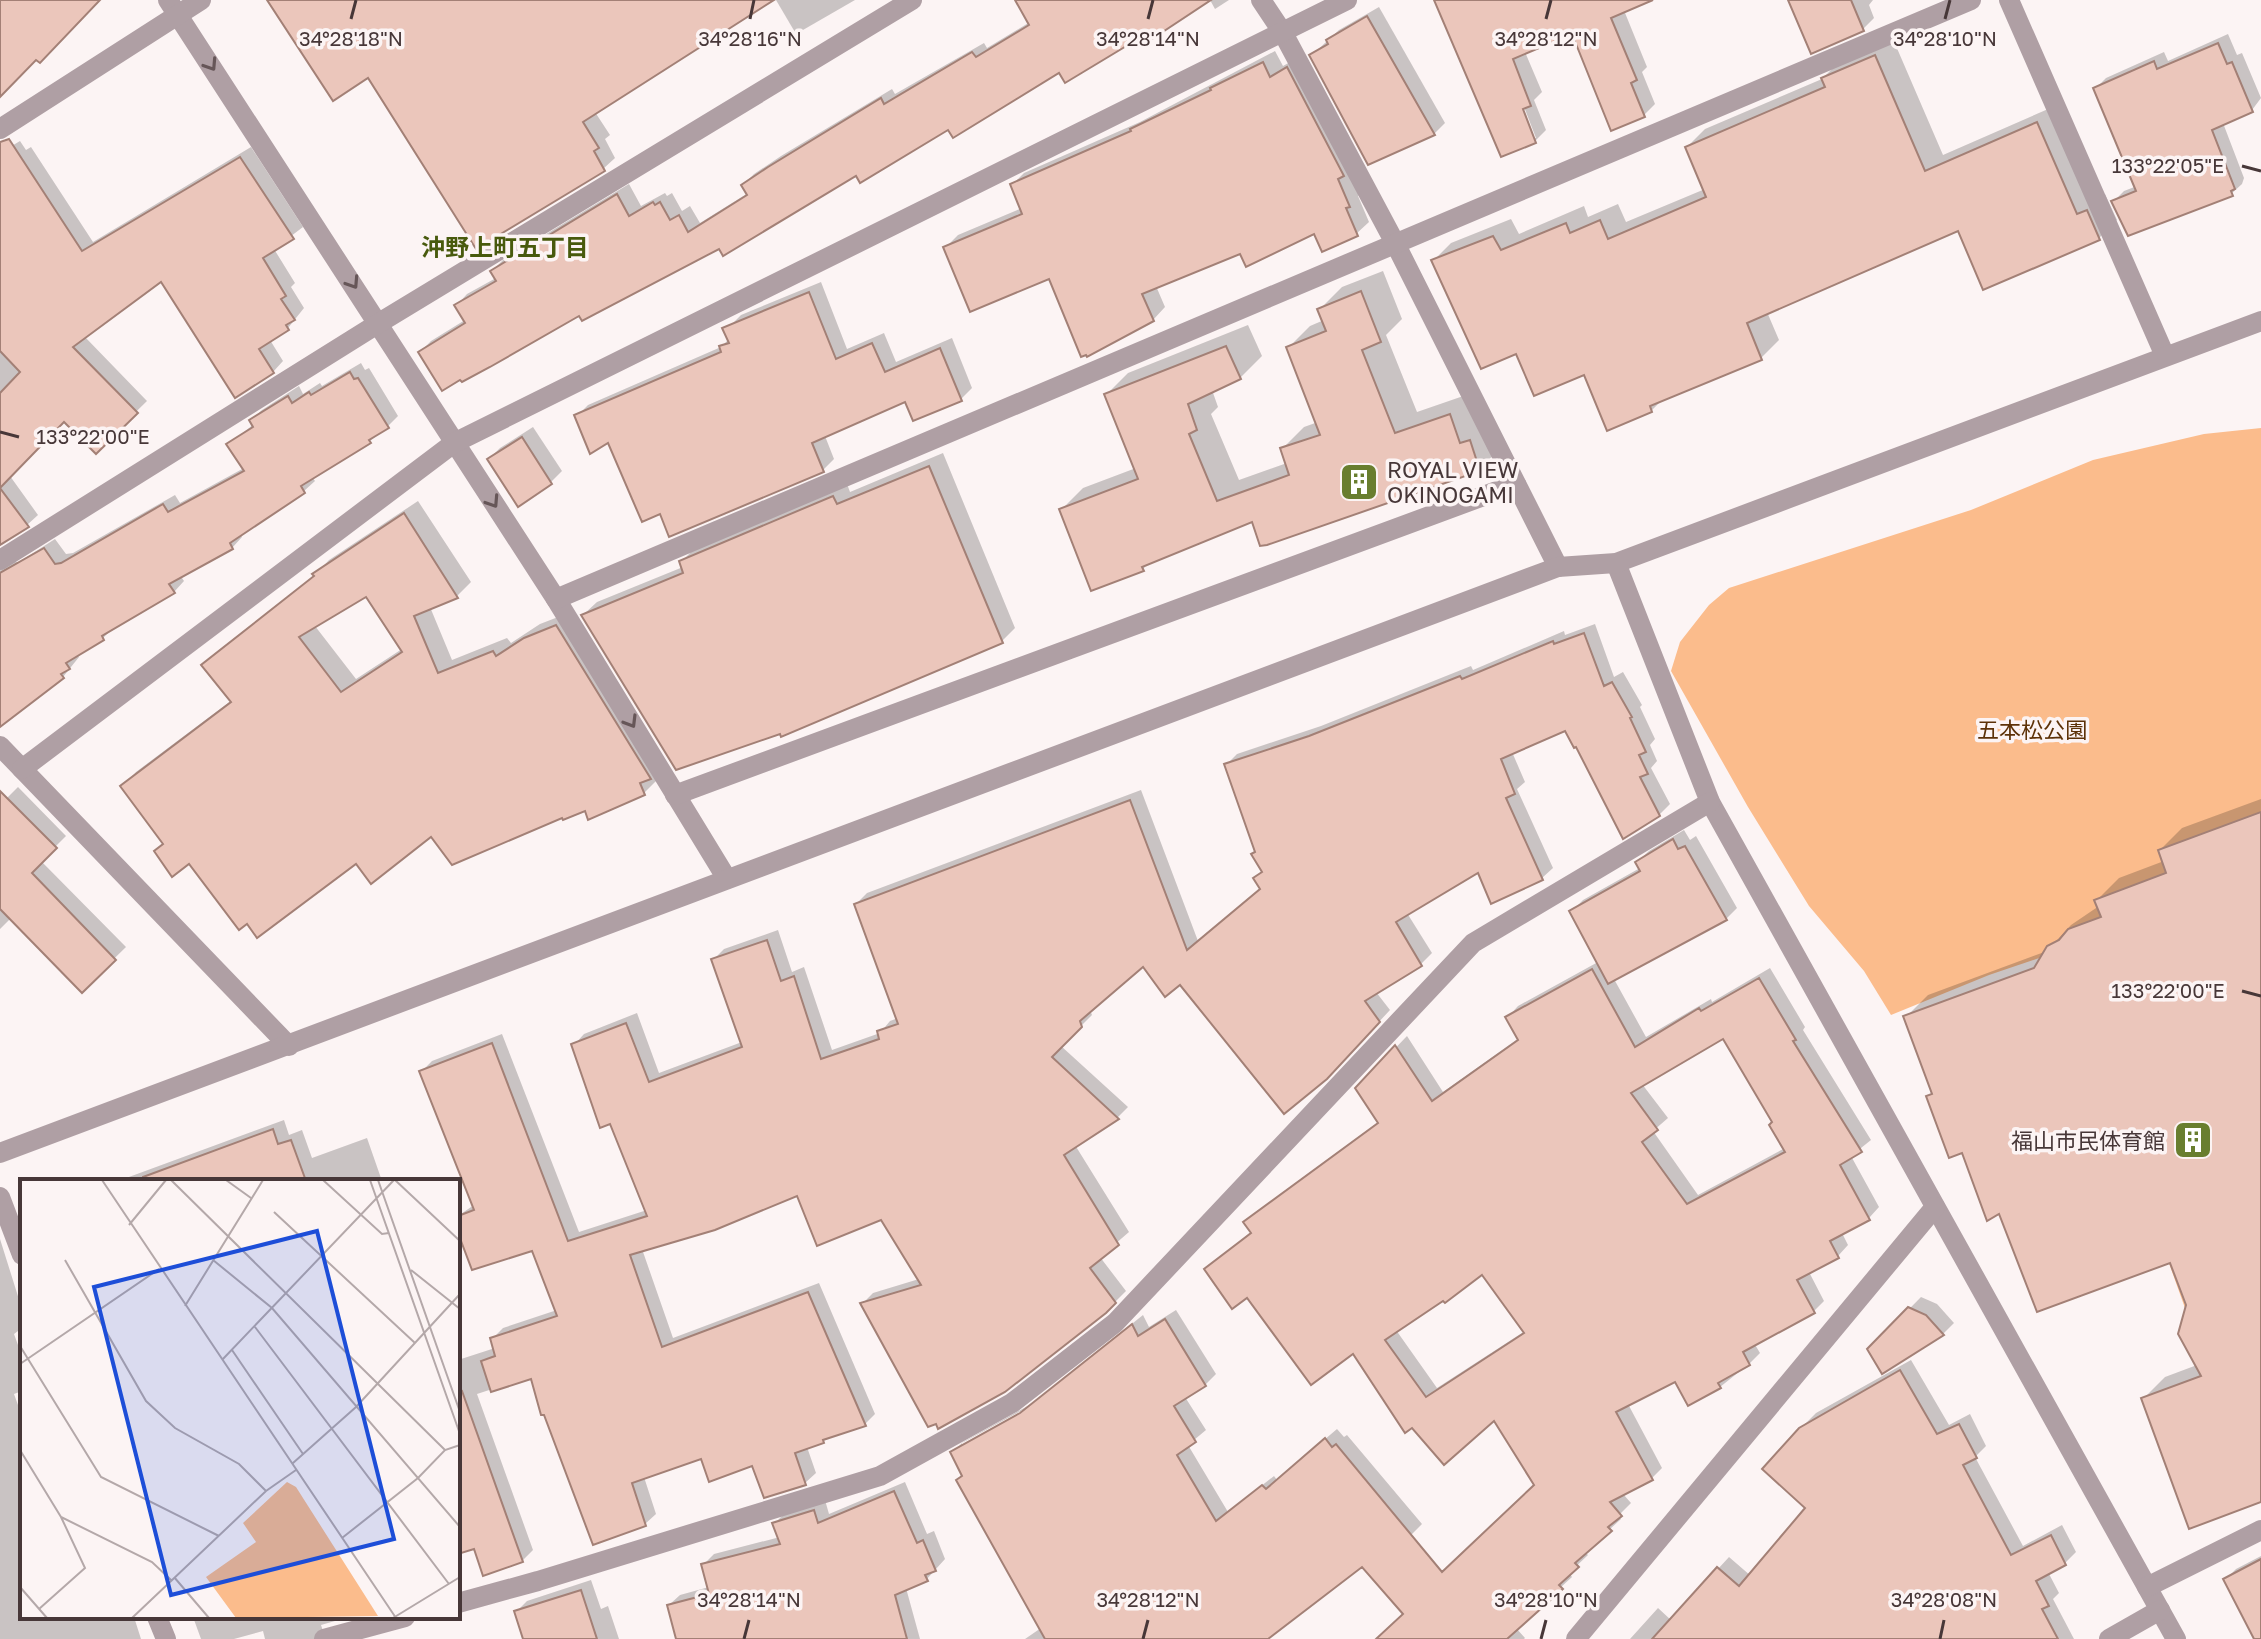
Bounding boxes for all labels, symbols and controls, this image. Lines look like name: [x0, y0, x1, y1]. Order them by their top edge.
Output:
text: 34°28'18"N: [299, 26, 403, 50]
text: 34°28'16"N: [698, 26, 802, 50]
text: 34°28'14"N: [1096, 26, 1200, 50]
text: 34°28'12"N: [1494, 26, 1598, 50]
text: 34°28'10"N: [1893, 26, 1997, 50]
one-way arrow: [201, 57, 216, 71]
text: 133°22'05"E: [2112, 153, 2224, 177]
district label: 沖野上町五丁目: [421, 232, 589, 261]
one-way arrow: [343, 274, 358, 289]
text: 133°22'00"E: [36, 424, 150, 448]
place label: ROYAL VIEW OKINOGAMI: [1387, 456, 1518, 508]
building icon: ROYAL VIEW OKINOGAMI: [1338, 461, 1380, 503]
one-way arrow: [483, 493, 498, 508]
one-way arrow: [621, 713, 637, 728]
park label: 五本松公園: [1977, 716, 2087, 743]
text: 133°22'00"E: [2111, 978, 2225, 1002]
building icon: 福山市民体育館: [2172, 1119, 2214, 1161]
place label: 福山市民体育館: [2011, 1127, 2165, 1154]
inset map: [20, 1179, 460, 1619]
text: 34°28'14"N: [697, 1587, 801, 1611]
text: 34°28'12"N: [1096, 1587, 1200, 1611]
text: 34°28'10"N: [1494, 1587, 1598, 1611]
text: 34°28'08"N: [1891, 1587, 1997, 1611]

